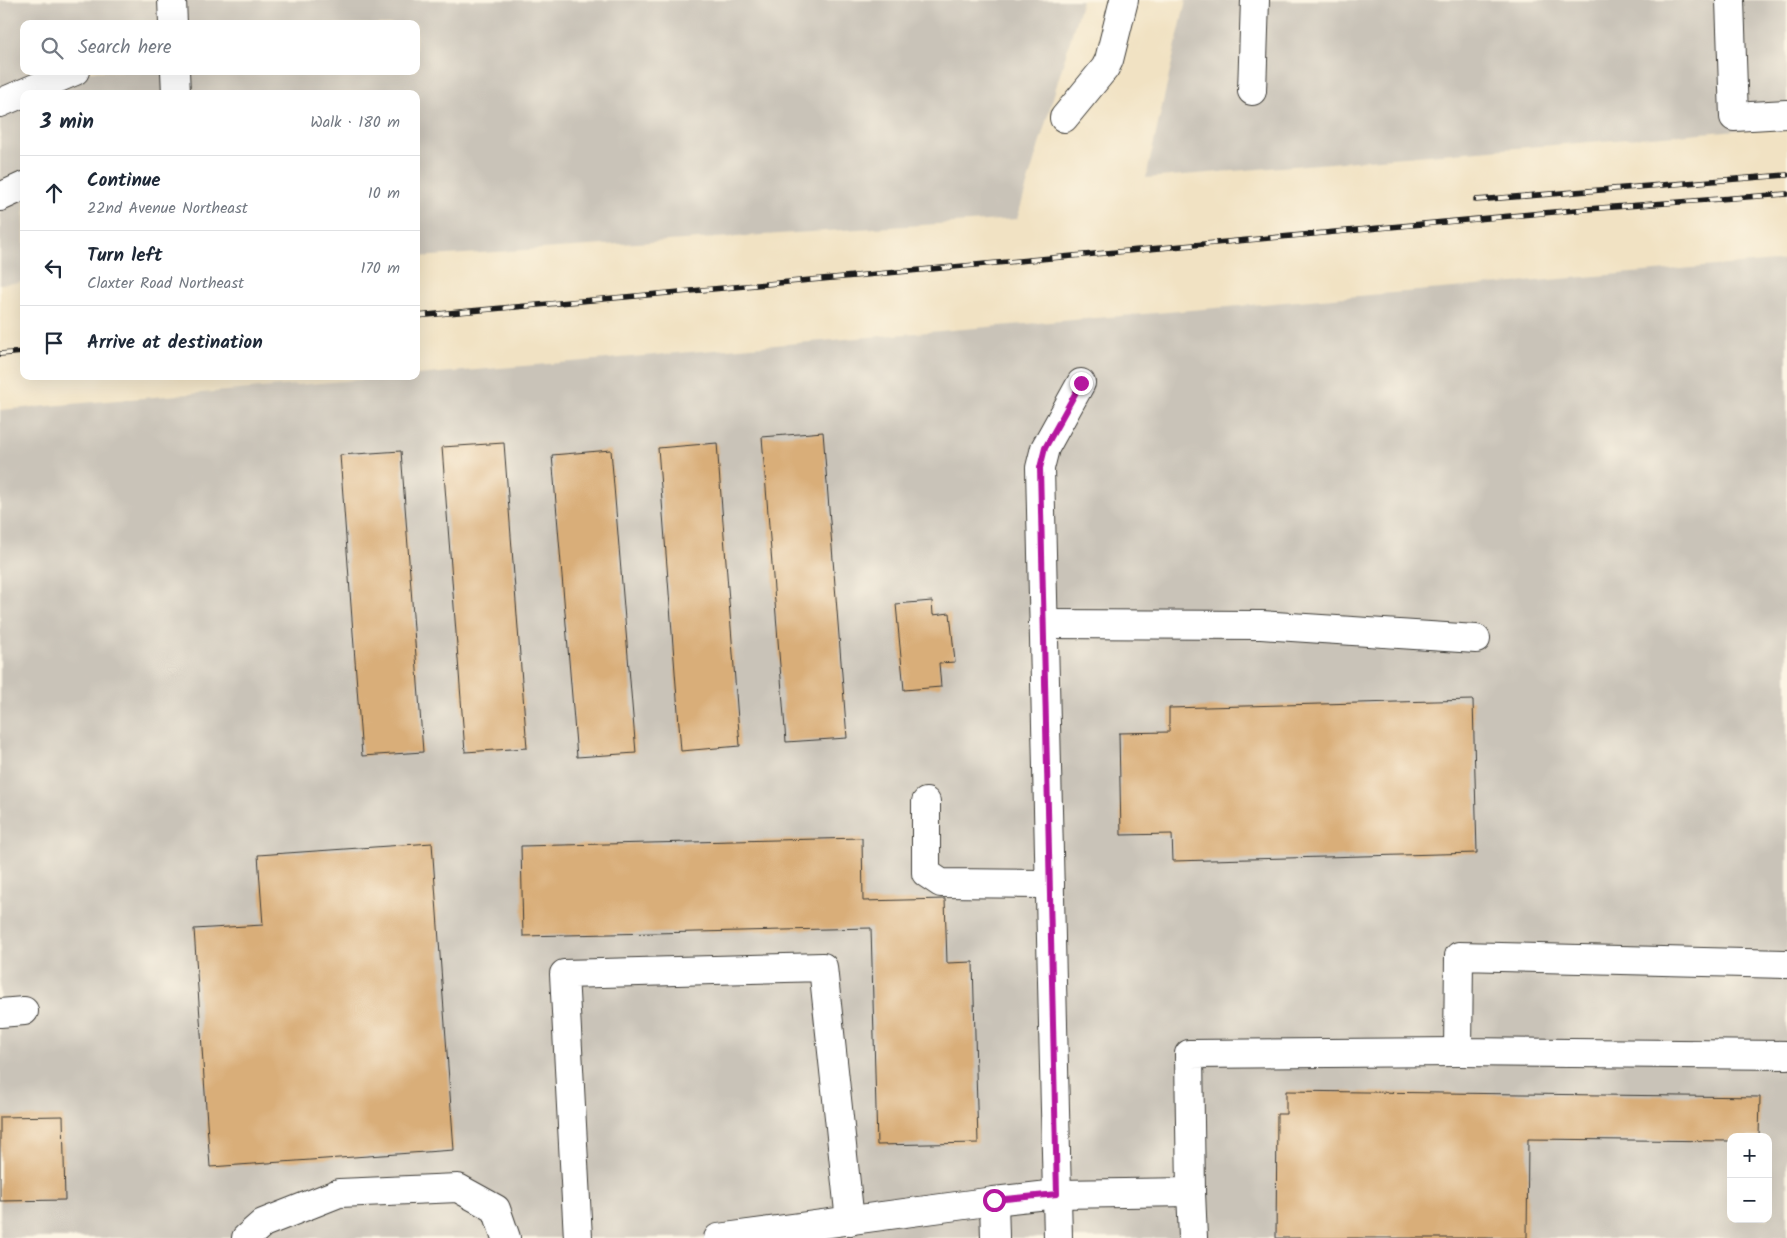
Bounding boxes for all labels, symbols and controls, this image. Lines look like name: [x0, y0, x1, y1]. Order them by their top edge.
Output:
search box: [20, 20, 420, 75]
text: Search here: [78, 33, 172, 63]
icon: search: [38, 34, 66, 62]
text: 3 min: [40, 106, 94, 139]
text: Walk · 180 m: [310, 110, 400, 135]
text: Continue: [87, 166, 160, 196]
icon: ahead: [40, 179, 68, 207]
text: 10 m: [368, 181, 400, 206]
text: 22nd Avenue Northeast: [87, 196, 248, 221]
text: Turn left: [87, 241, 162, 271]
icon: left: [40, 254, 68, 282]
text: 170 m: [360, 256, 400, 281]
text: Claxter Road Northeast: [87, 271, 244, 296]
text: Arrive at destination: [87, 328, 263, 358]
icon: arrive: [40, 329, 68, 357]
route end: [1070, 372, 1093, 395]
map controls: [1727, 1133, 1772, 1223]
button: +: [1727, 1133, 1772, 1178]
button: −: [1727, 1178, 1772, 1223]
route start: [983, 1189, 1006, 1212]

